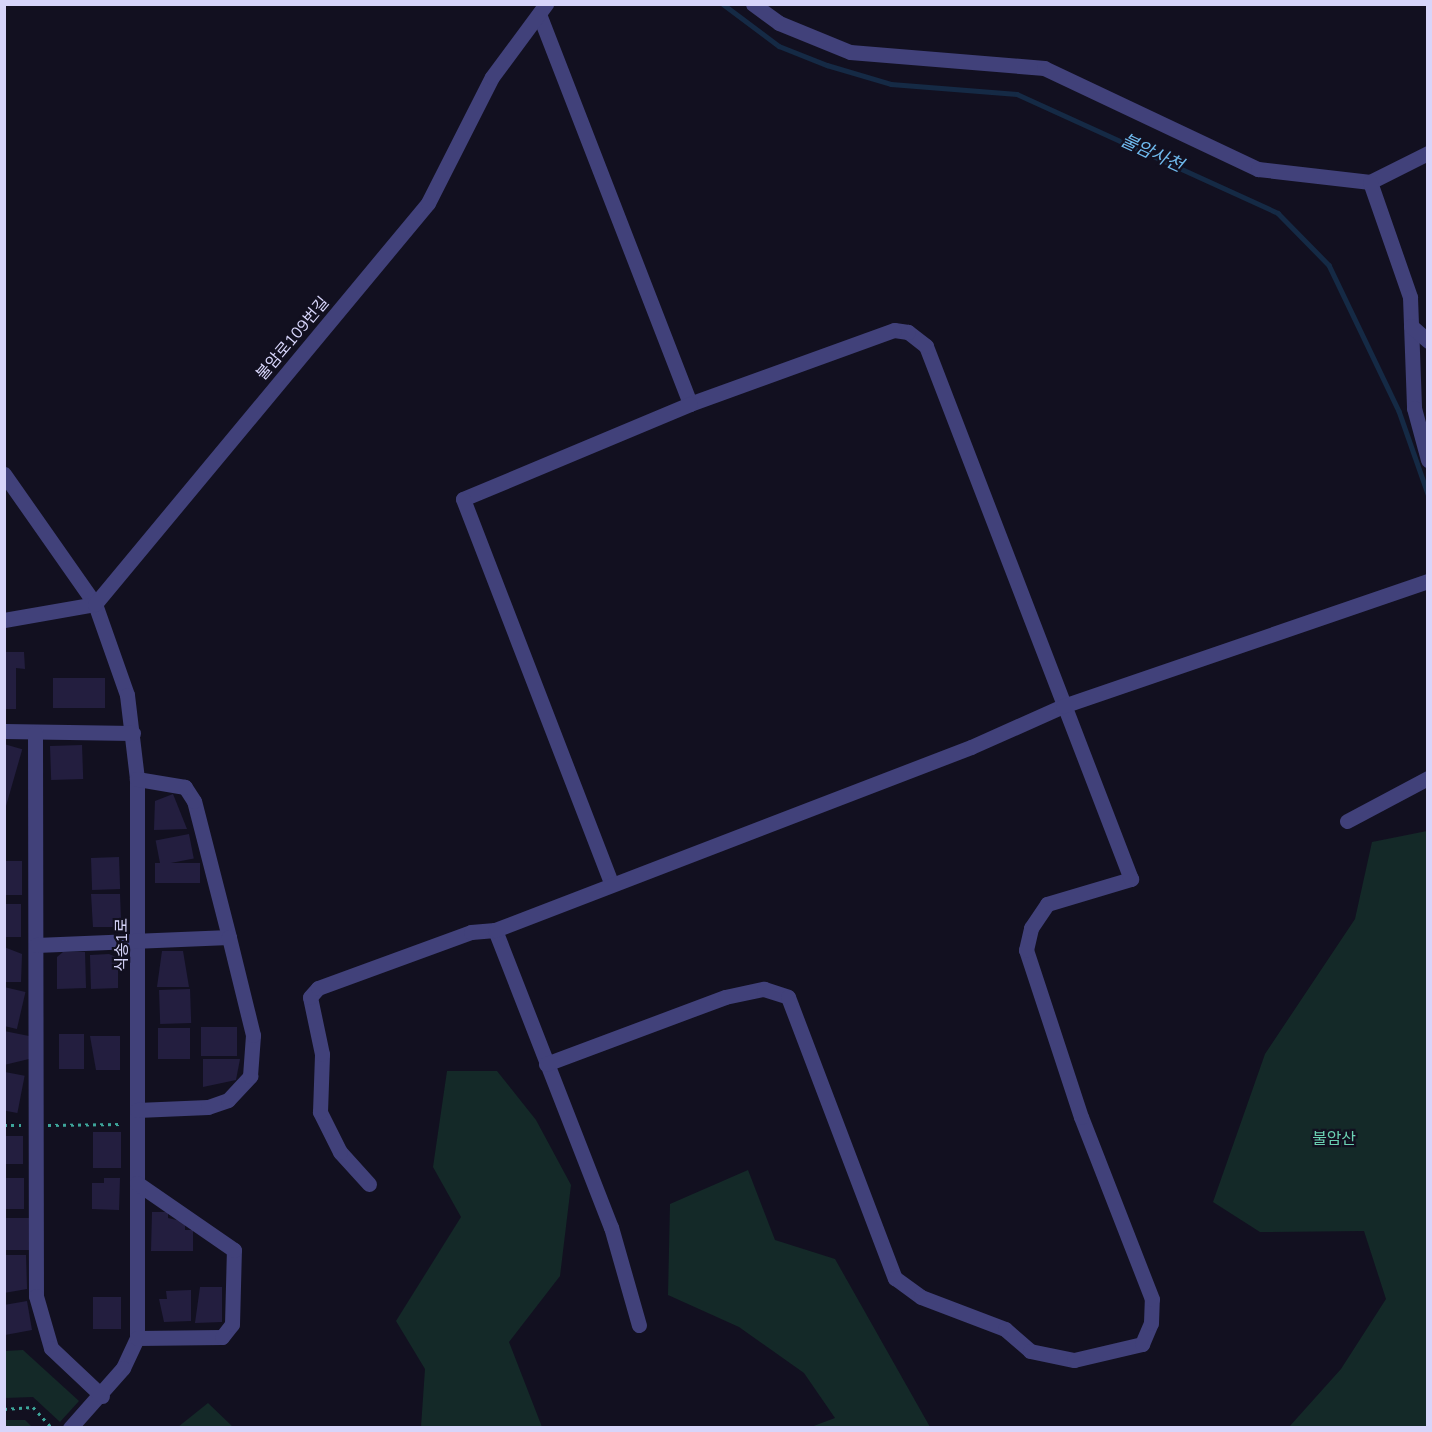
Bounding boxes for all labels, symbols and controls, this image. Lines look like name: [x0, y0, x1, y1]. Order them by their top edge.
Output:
water label: 불암사천: [1117, 129, 1187, 177]
street label: 불암로109번길: [252, 293, 332, 383]
street label: 식송1로: [111, 918, 131, 972]
park label: 불암산: [1312, 1128, 1356, 1148]

